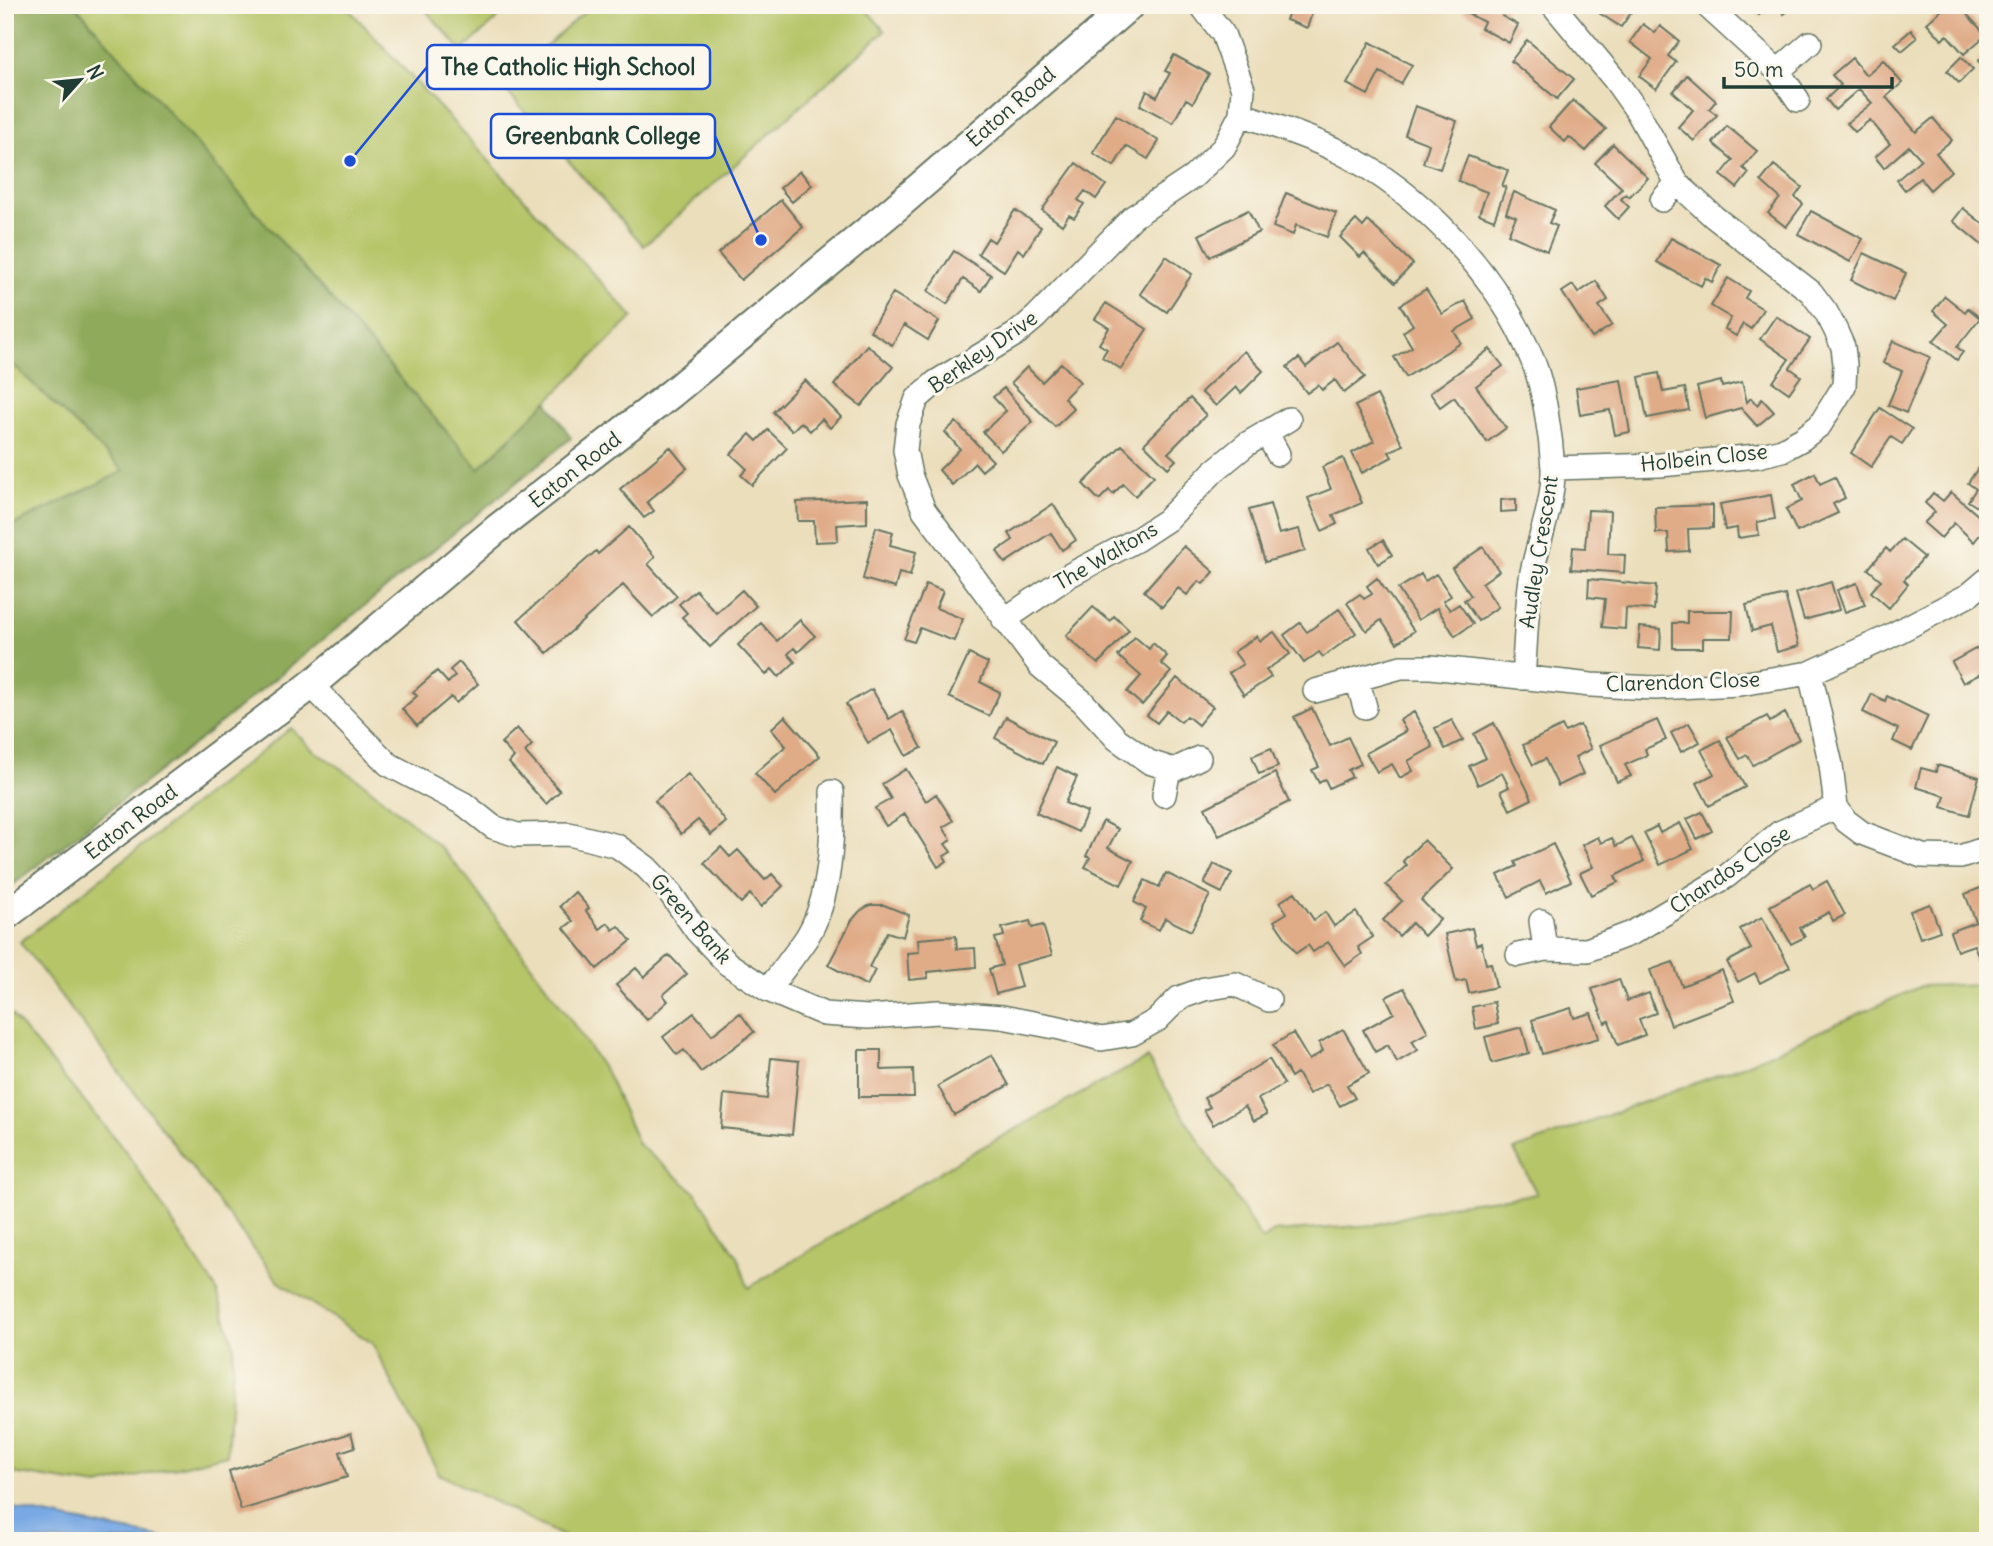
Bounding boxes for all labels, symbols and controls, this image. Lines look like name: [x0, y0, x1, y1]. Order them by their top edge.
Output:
callout: The Catholic High School: [427, 45, 710, 89]
north arrow: [46, 46, 116, 116]
scale bar: [1724, 46, 1892, 90]
text: The Catholic High School: [441, 52, 695, 81]
text: 50 m: [1734, 56, 1783, 83]
text: N: [81, 61, 109, 84]
street label: Eaton Road: [961, 61, 1061, 153]
callout: Greenbank College: [491, 114, 715, 158]
text: Greenbank College: [505, 121, 701, 150]
street label: Berkley Drive: [923, 304, 1042, 399]
street label: Eaton Road: [523, 425, 626, 514]
street label: Holbein Close: [1639, 437, 1769, 478]
street label: Audley Crescent: [1513, 474, 1564, 630]
street label: The Waltons: [1049, 515, 1162, 596]
street label: Clarendon Close: [1605, 665, 1761, 698]
street label: Eaton Road: [79, 778, 182, 865]
street label: Chandos Close: [1664, 819, 1795, 920]
street label: Green Bank: [645, 868, 738, 970]

